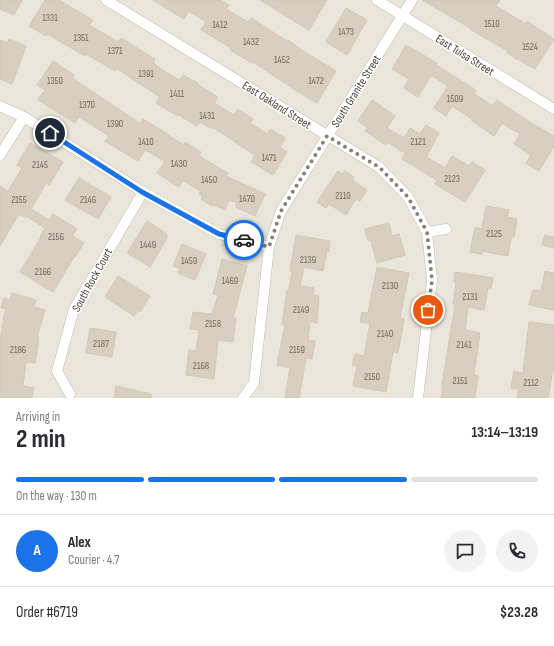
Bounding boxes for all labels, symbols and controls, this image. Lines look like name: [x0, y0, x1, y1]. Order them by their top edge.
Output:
house number: 1331: [42, 12, 58, 24]
house number: 1510: [484, 18, 500, 30]
house number: 1412: [212, 19, 228, 31]
house number: 1473: [338, 26, 354, 38]
street label: East Tulsa Street: [433, 31, 497, 80]
house number: 1351: [73, 32, 89, 44]
house number: 1432: [243, 36, 259, 48]
house number: 1524: [522, 41, 538, 53]
house number: 1371: [107, 45, 123, 57]
street label: South Granite Street: [328, 52, 385, 130]
house number: 1452: [274, 54, 290, 66]
house number: 1391: [138, 68, 154, 80]
house number: 1350: [47, 75, 63, 87]
house number: 1472: [308, 75, 324, 87]
street label: East Oakland Street: [239, 78, 314, 133]
house number: 1411: [170, 88, 185, 100]
house number: 1509: [447, 93, 463, 105]
house number: 1370: [79, 99, 95, 111]
house number: 1431: [199, 110, 215, 122]
pin: [33, 116, 67, 150]
house number: 1390: [107, 118, 123, 130]
icon: home: [39, 122, 61, 144]
house number: 1410: [138, 136, 154, 148]
house number: 2121: [410, 136, 426, 148]
house number: 1471: [261, 152, 277, 164]
house number: 1430: [171, 158, 187, 170]
house number: 2145: [32, 159, 48, 171]
house number: 2123: [444, 173, 460, 185]
house number: 1450: [201, 174, 217, 186]
house number: 2110: [335, 190, 351, 202]
house number: 1470: [239, 193, 255, 205]
house number: 2155: [11, 194, 27, 206]
house number: 2146: [80, 194, 96, 206]
courier: [224, 220, 264, 260]
house number: 2125: [486, 228, 502, 240]
icon: car: [233, 229, 255, 251]
house number: 2156: [48, 231, 64, 243]
house number: 1449: [140, 239, 156, 251]
street label: South Rock Court: [69, 245, 116, 315]
house number: 2139: [300, 254, 316, 266]
house number: 1459: [181, 255, 197, 267]
house number: 2166: [35, 266, 51, 278]
house number: 1469: [222, 275, 238, 287]
house number: 2130: [382, 280, 398, 292]
house number: 2131: [462, 291, 478, 303]
pin: [411, 293, 445, 327]
icon: bag: [417, 299, 439, 321]
house number: 2149: [293, 304, 309, 316]
house number: 2158: [205, 318, 221, 330]
house number: 2140: [377, 328, 393, 340]
house number: 2187: [93, 338, 109, 350]
house number: 2141: [456, 339, 472, 351]
house number: 2186: [10, 344, 26, 356]
house number: 2159: [289, 344, 305, 356]
house number: 2168: [193, 360, 209, 372]
house number: 2150: [364, 371, 380, 383]
house number: 2151: [452, 375, 468, 387]
house number: 2112: [523, 377, 539, 389]
text: Arriving in: [16, 409, 60, 425]
text: 13:14–13:19: [471, 423, 538, 442]
text: 2 min: [16, 424, 66, 455]
text: On the way · 130 m: [16, 488, 97, 504]
button: chat: [444, 530, 486, 572]
button: phone: [496, 530, 538, 572]
text: Alex: [68, 533, 91, 552]
text: A: [33, 541, 41, 560]
text: Courier · 4.7: [68, 552, 120, 568]
text: Order #6719: [16, 603, 78, 622]
text: $23.28: [500, 603, 538, 622]

